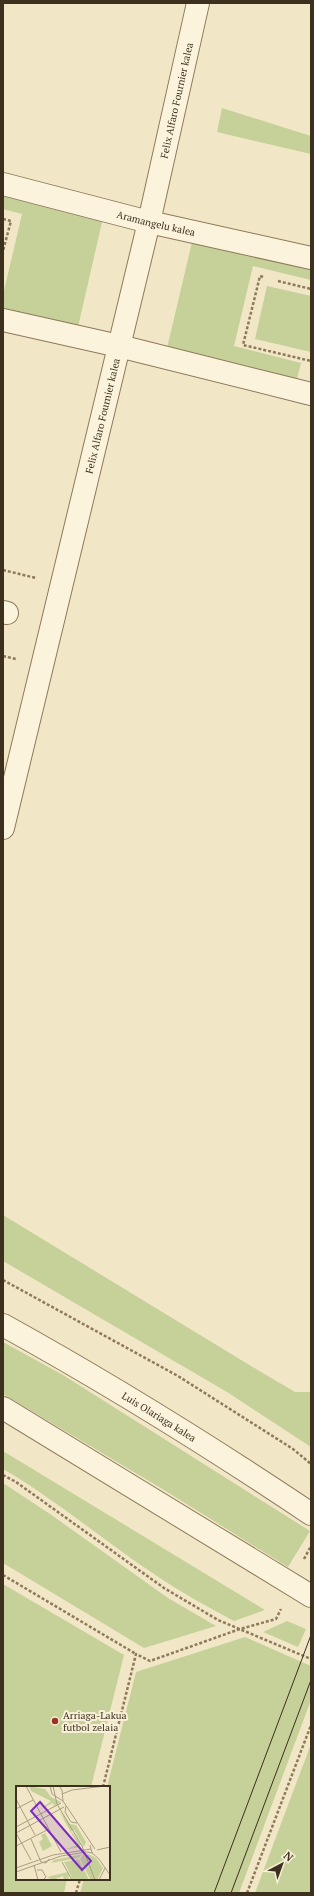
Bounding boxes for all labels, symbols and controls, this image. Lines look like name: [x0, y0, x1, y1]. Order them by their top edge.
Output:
street label: Felix Alfaro Fournier kalea: [157, 41, 195, 160]
street label: Aramangelu kalea: [115, 207, 197, 239]
street label: Felix Alfaro Fournier kalea: [82, 357, 122, 475]
street label: Luis Olariaga kalea: [120, 1389, 199, 1444]
place label: Arriaga-Lakua futbol zelaia: [63, 1709, 127, 1734]
marker: Arriaga-Lakua futbol zelaia: [50, 1716, 60, 1726]
inset map: [16, 1786, 110, 1880]
north arrow: [262, 1844, 302, 1884]
text: N: [281, 1848, 297, 1865]

